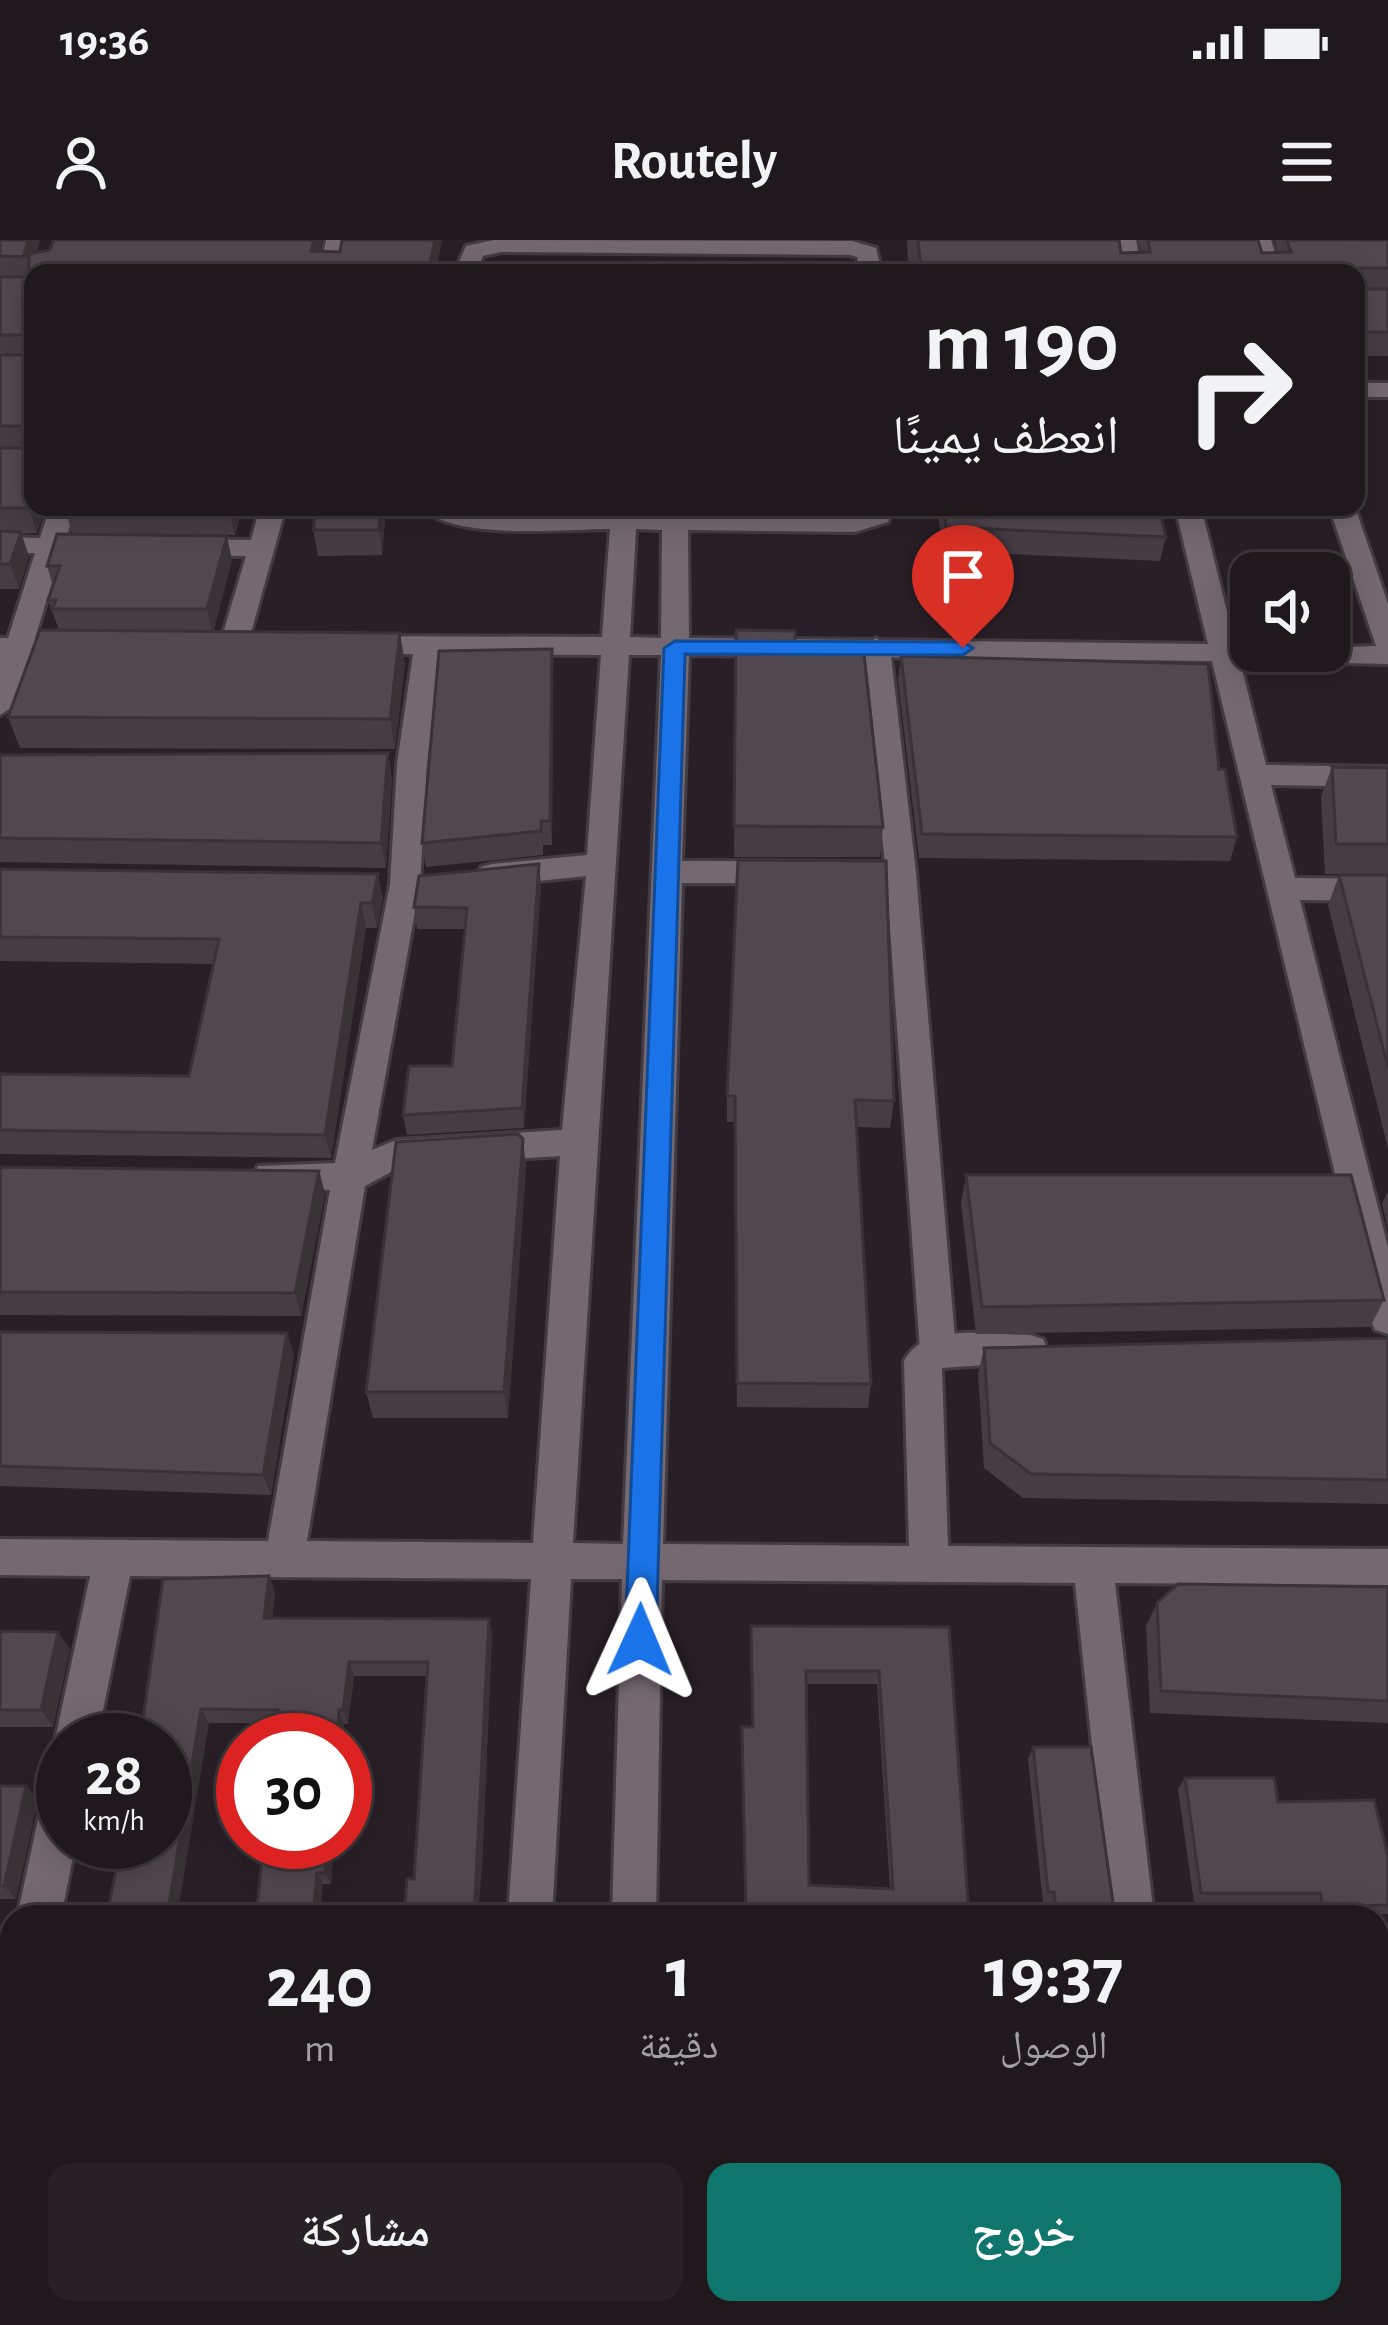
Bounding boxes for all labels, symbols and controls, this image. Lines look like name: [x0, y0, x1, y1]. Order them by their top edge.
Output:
text: 19:36: [60, 19, 149, 64]
icon: person: [48, 129, 114, 195]
icon: menu: [1274, 129, 1340, 195]
text: Routely: [611, 135, 777, 189]
text: 190 m: [924, 302, 1119, 386]
icon: right: [1161, 312, 1317, 468]
text: انعطف يمينًا: [892, 410, 1119, 464]
pin: [912, 525, 1014, 648]
icon: arrive: [930, 543, 996, 609]
map controls: [1230, 552, 1350, 672]
button: sound: [1230, 552, 1350, 672]
position arrow: [577, 1577, 703, 1703]
speed limit sign: 30: [216, 1713, 372, 1869]
text: 28: [85, 1746, 143, 1806]
text: km/h: [83, 1806, 145, 1836]
text: 1: [666, 1938, 692, 2010]
text: 19:37: [984, 1938, 1123, 2010]
text: 240: [266, 1948, 373, 2020]
text: دقيقة: [639, 2027, 718, 2066]
text: الوصول: [1000, 2027, 1108, 2066]
text: m: [304, 2030, 335, 2069]
button: مشاركة: [48, 2163, 683, 2301]
button: خروج: [707, 2163, 1341, 2301]

